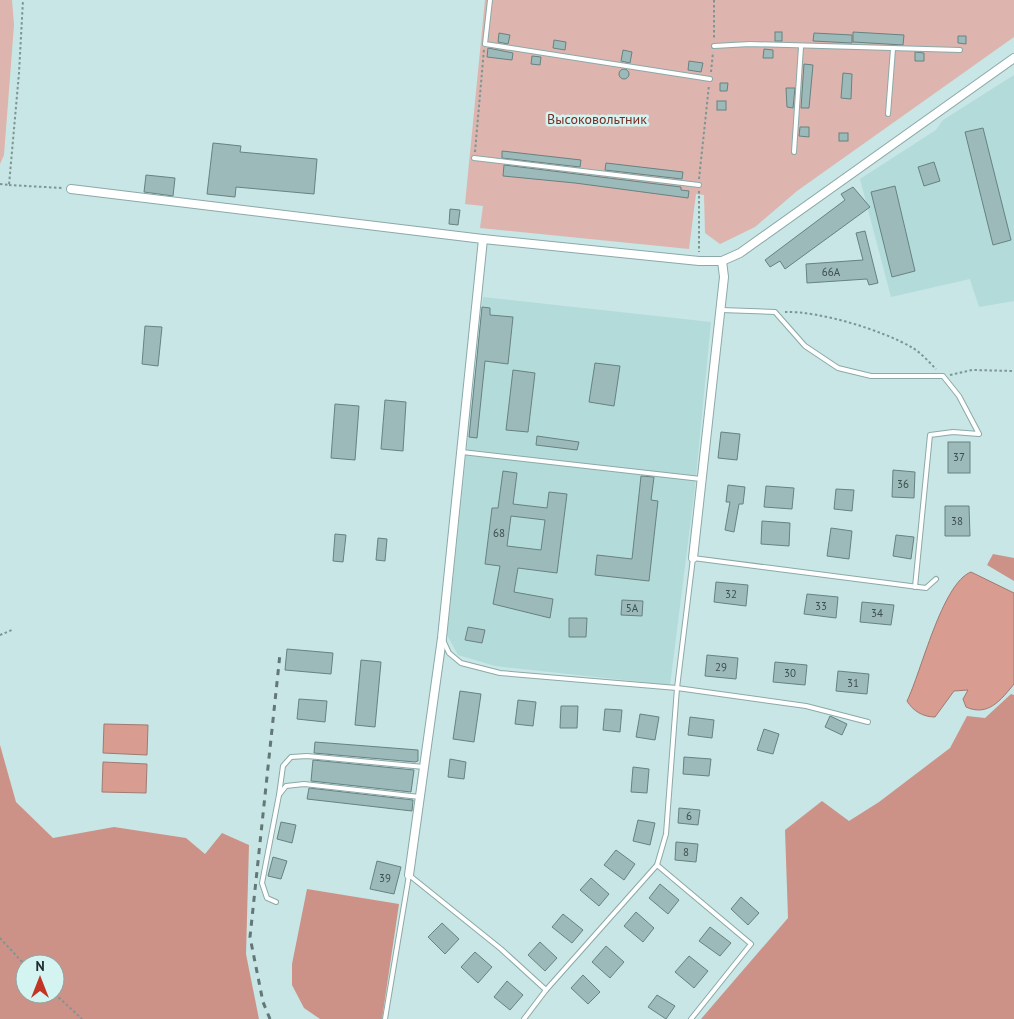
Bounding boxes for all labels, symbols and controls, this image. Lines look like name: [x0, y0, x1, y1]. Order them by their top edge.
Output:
park label: Высоковольтник: [547, 110, 647, 128]
house number: 66А: [822, 265, 841, 279]
house number: 37: [953, 450, 965, 464]
house number: 36: [897, 477, 909, 491]
house number: 38: [951, 514, 963, 528]
house number: 68: [493, 526, 505, 540]
house number: 32: [725, 587, 737, 601]
house number: 33: [815, 599, 827, 613]
house number: 5А: [626, 601, 639, 615]
house number: 34: [871, 606, 883, 620]
house number: 29: [715, 660, 727, 674]
house number: 30: [784, 666, 796, 680]
house number: 31: [847, 676, 859, 690]
house number: 6: [686, 809, 692, 823]
house number: 8: [683, 845, 689, 859]
house number: 39: [379, 871, 391, 885]
north arrow: [15, 954, 65, 1004]
text: N: [35, 957, 45, 975]

